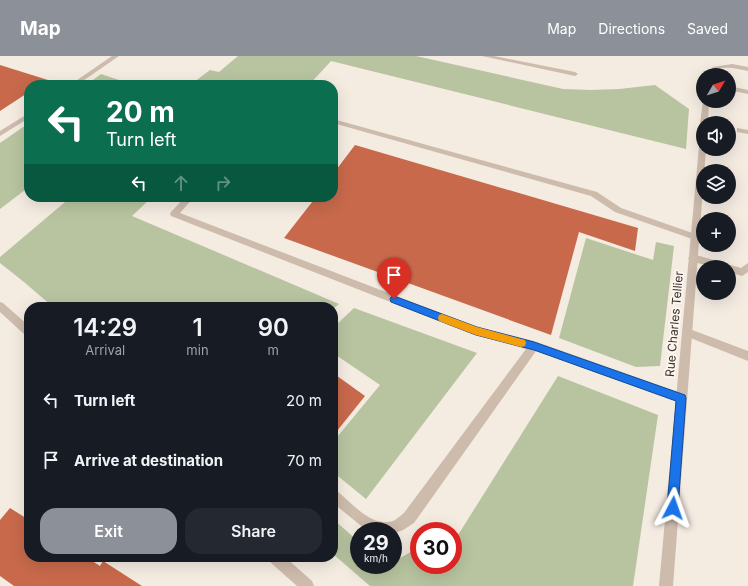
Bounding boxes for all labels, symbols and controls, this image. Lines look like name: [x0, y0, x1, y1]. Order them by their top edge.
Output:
text: Map: [20, 17, 61, 40]
text: Map: [547, 20, 576, 37]
text: Directions: [598, 20, 665, 37]
text: Saved: [687, 20, 728, 37]
north arrow: [696, 68, 736, 108]
map controls: [696, 68, 736, 300]
text: 20 m: [106, 95, 175, 129]
icon: left: [40, 96, 92, 148]
button: sound: [696, 116, 736, 156]
text: Turn left: [106, 129, 176, 150]
button: layers: [696, 164, 736, 204]
icon: left: [128, 172, 150, 194]
icon: ahead: [170, 172, 192, 194]
icon: right: [212, 172, 234, 194]
button: +: [696, 212, 736, 252]
pin: [377, 258, 411, 299]
button: −: [696, 260, 736, 300]
icon: arrive: [383, 264, 405, 286]
street label: Rue Charles Tellier: [662, 270, 686, 378]
text: 14:29: [73, 313, 137, 342]
text: 1: [192, 313, 203, 342]
text: 90: [258, 313, 289, 342]
text: Arrival: [85, 342, 125, 358]
text: min: [186, 342, 209, 358]
text: m: [268, 342, 279, 358]
icon: left: [40, 389, 62, 411]
text: Turn left: [74, 391, 135, 410]
text: 20 m: [286, 391, 322, 410]
icon: arrive: [40, 449, 62, 471]
text: Arrive at destination: [74, 451, 223, 470]
text: 70 m: [287, 451, 322, 470]
position arrow: [652, 487, 694, 529]
button: Exit: [40, 508, 177, 554]
button: Share: [185, 508, 322, 554]
speed limit sign: 30: [410, 522, 462, 574]
text: 29: [363, 531, 389, 555]
text: km/h: [364, 552, 388, 564]

